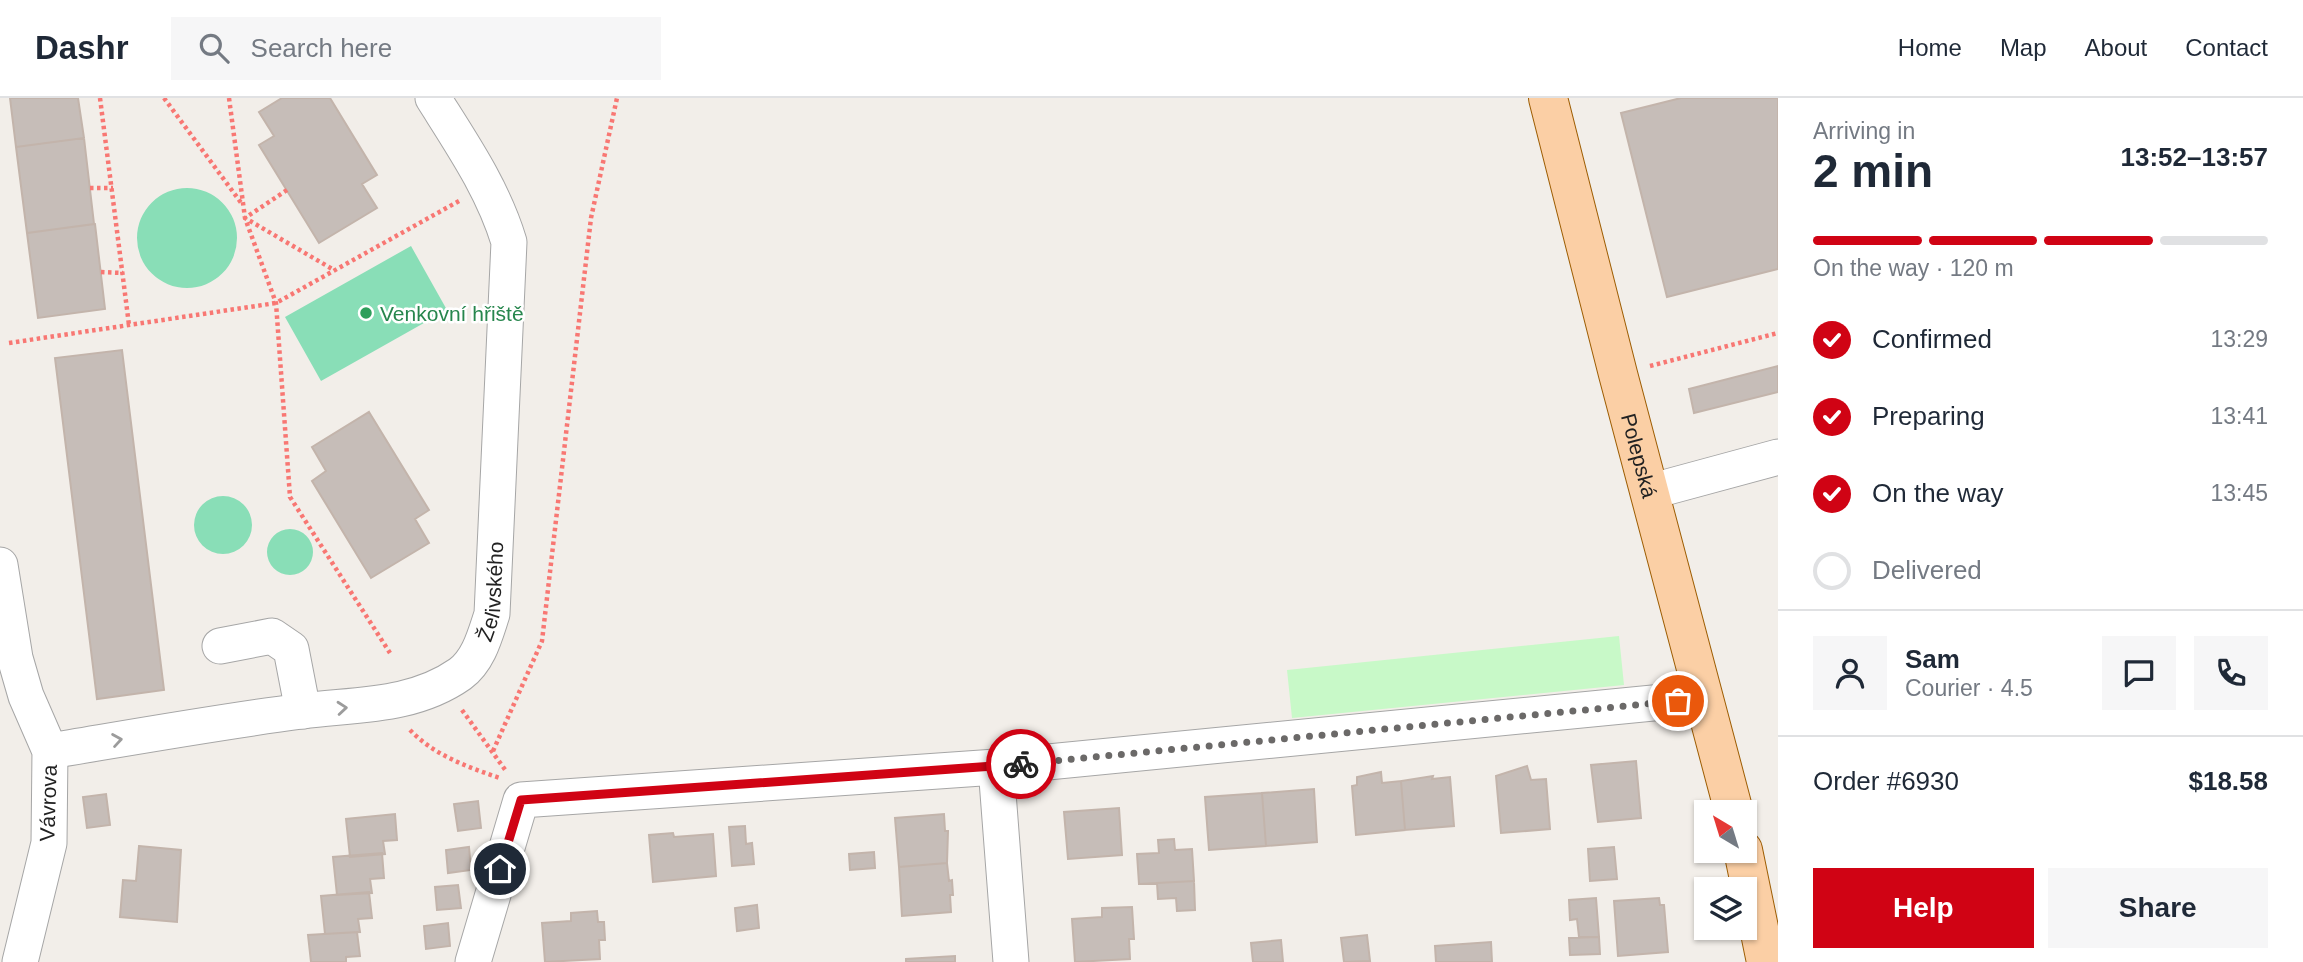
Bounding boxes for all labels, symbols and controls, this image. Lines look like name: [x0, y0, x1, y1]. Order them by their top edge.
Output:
search box: [171, 17, 661, 80]
text: Dashr: [35, 29, 129, 66]
icon: search: [195, 29, 233, 67]
text: Search here: [251, 33, 392, 63]
text: Home: [1898, 34, 1962, 61]
text: Map: [2000, 34, 2047, 61]
text: About: [2085, 34, 2147, 61]
text: Contact: [2185, 34, 2268, 61]
text: Arriving in: [1813, 118, 1915, 144]
text: 13:52–13:57: [2121, 142, 2268, 172]
text: 2 min: [1813, 145, 1933, 197]
text: On the way · 120 m: [1813, 255, 2014, 281]
place label: Venkovní hřiště: [380, 302, 524, 325]
marker: Venkovní hřiště: [358, 305, 374, 321]
icon: check: [1813, 321, 1851, 359]
text: Confirmed: [1872, 324, 1992, 354]
text: 13:29: [2210, 326, 2268, 352]
icon: check: [1813, 398, 1851, 436]
text: Preparing: [1872, 401, 1985, 431]
text: 13:41: [2210, 403, 2268, 429]
street label: Polepská: [1617, 411, 1662, 500]
icon: check: [1813, 475, 1851, 513]
text: On the way: [1872, 478, 2004, 508]
text: 13:45: [2210, 480, 2268, 506]
street label: Želivského: [472, 541, 507, 644]
text: Delivered: [1872, 555, 1982, 585]
button: person: [1813, 636, 1887, 710]
button: chat: [2102, 636, 2176, 710]
button: phone: [2194, 636, 2268, 710]
text: Sam: [1905, 644, 1960, 674]
pin: [1648, 671, 1708, 731]
text: Courier · 4.5: [1905, 675, 2033, 701]
icon: bag: [1659, 682, 1697, 720]
one-way arrow: [336, 700, 348, 715]
courier: [986, 729, 1056, 799]
one-way arrow: [111, 733, 123, 748]
icon: bike: [1002, 745, 1040, 783]
street label: Vávrova: [35, 764, 61, 842]
text: Order #6930: [1813, 766, 1959, 796]
text: $18.58: [2188, 766, 2268, 796]
north arrow: [1694, 800, 1757, 863]
map controls: [1694, 800, 1757, 940]
pin: [470, 839, 530, 899]
icon: home: [481, 850, 519, 888]
button: Help: [1813, 868, 2034, 948]
button: Share: [2048, 868, 2268, 948]
button: layers: [1694, 877, 1757, 940]

